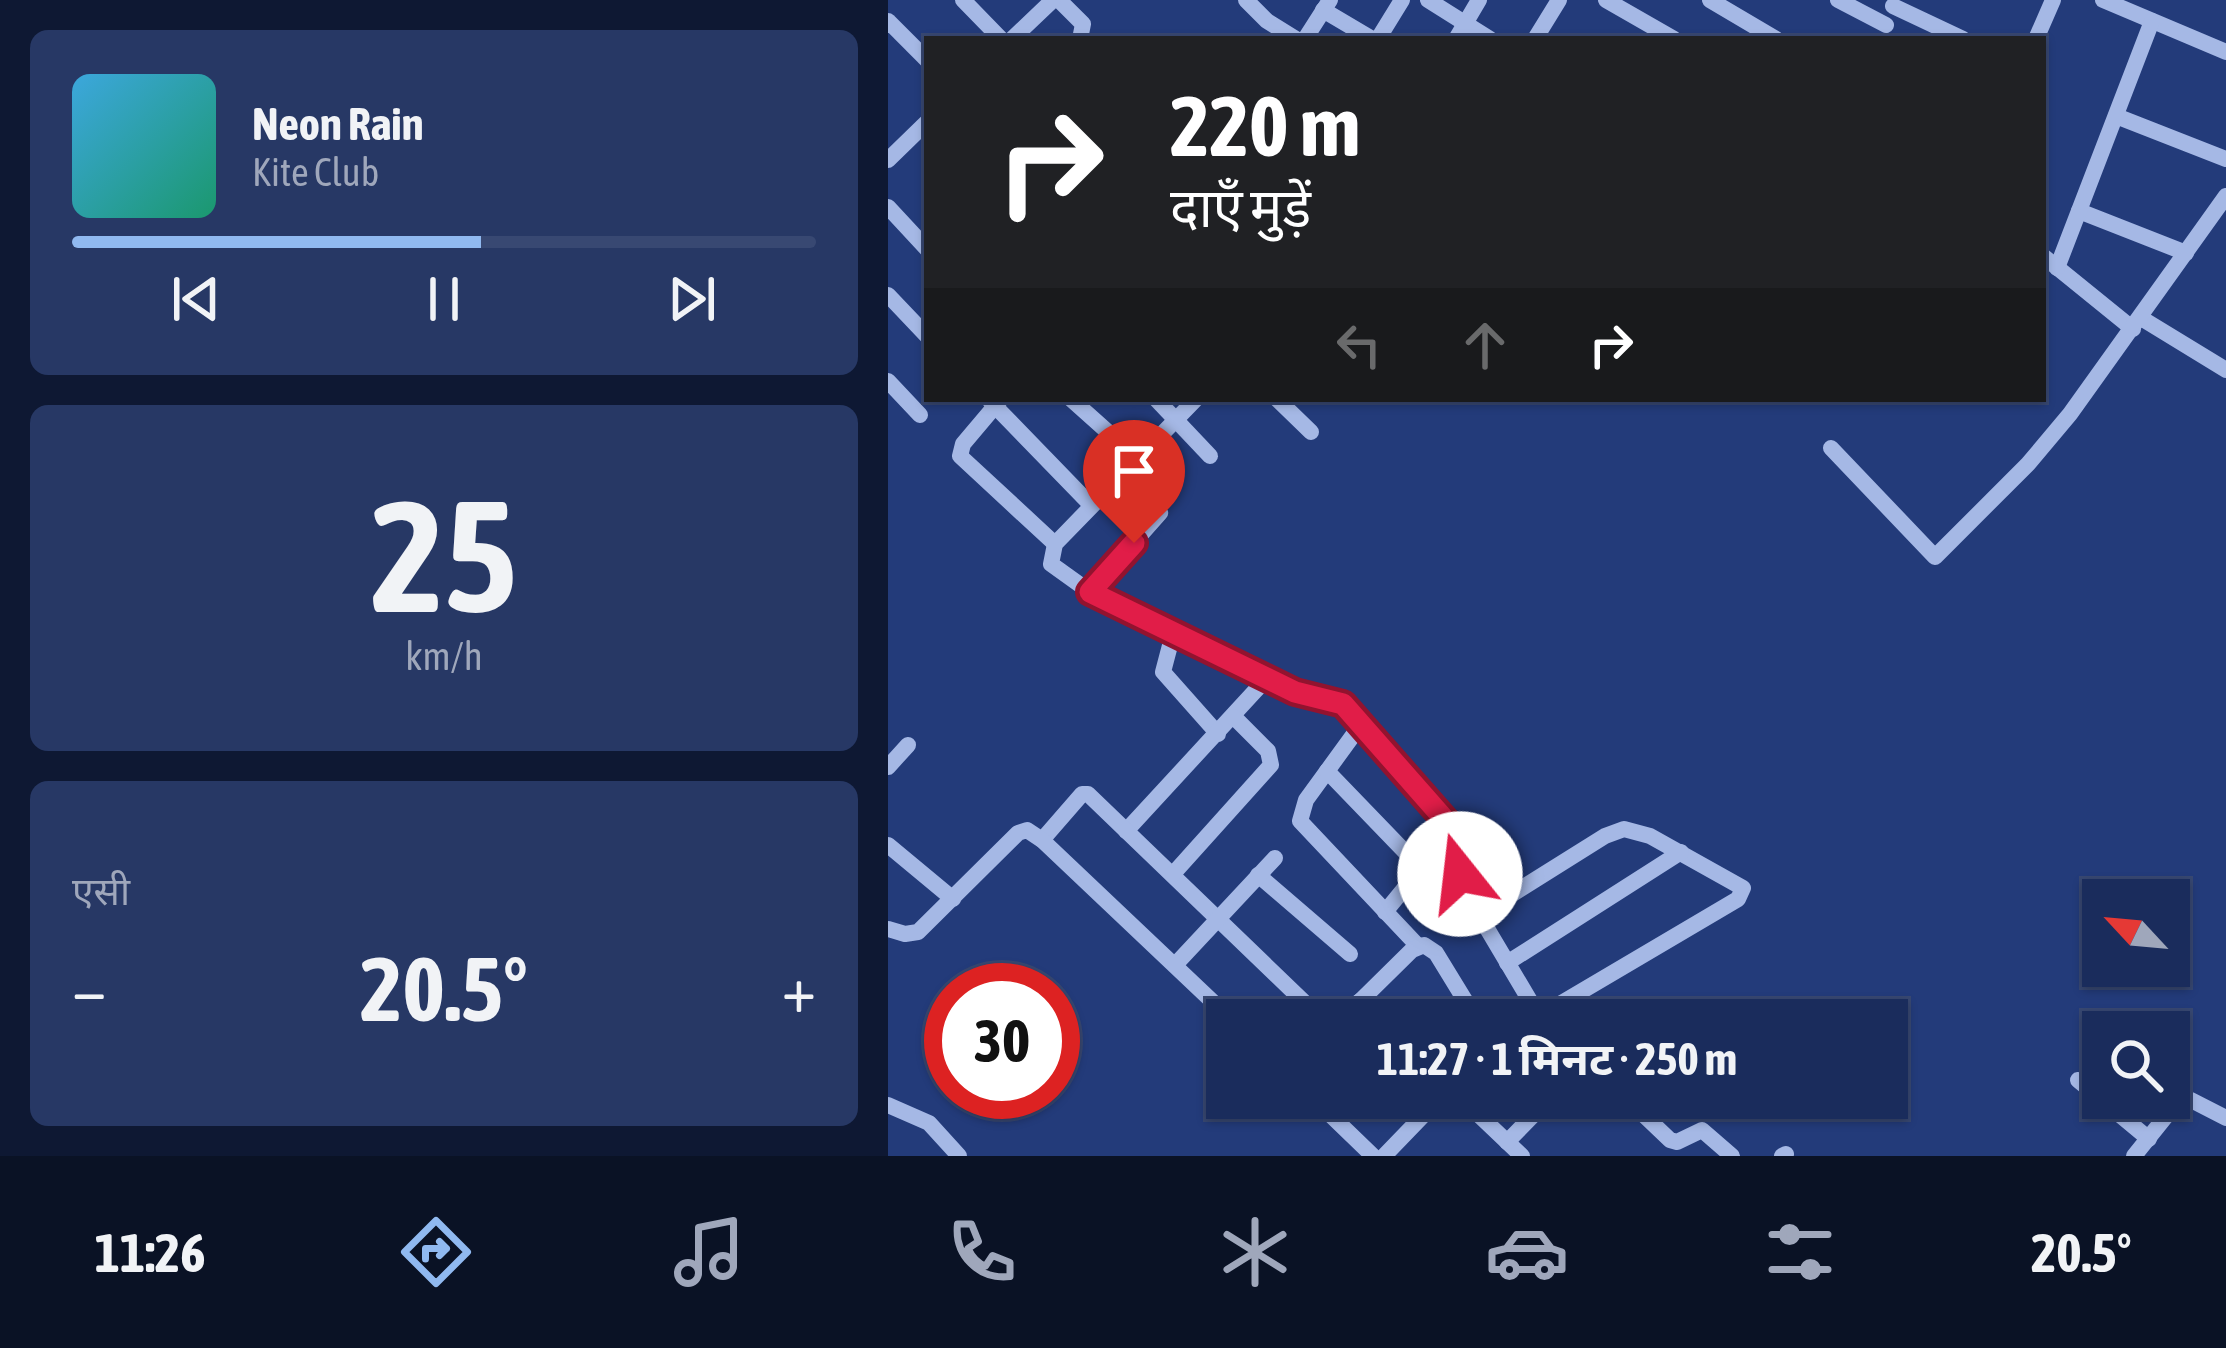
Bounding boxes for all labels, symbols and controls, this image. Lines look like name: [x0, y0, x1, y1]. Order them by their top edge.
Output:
text: 220 m: [1170, 78, 1360, 174]
icon: right: [972, 84, 1128, 240]
text: Neon Rain: [252, 98, 424, 150]
text: Kite Club: [252, 150, 379, 194]
text: दाएँ मुड़ें: [1170, 177, 1311, 238]
icon: previous: [163, 266, 229, 332]
icon: pause: [411, 266, 477, 332]
icon: next: [659, 266, 725, 332]
icon: left: [1326, 312, 1392, 378]
icon: ahead: [1452, 312, 1518, 378]
icon: right: [1578, 312, 1644, 378]
pin: [1083, 420, 1185, 543]
icon: arrive: [1101, 438, 1167, 504]
text: 25: [371, 466, 517, 645]
text: km/h: [405, 634, 483, 678]
position arrow: [1397, 811, 1523, 937]
text: एसी: [72, 869, 130, 913]
north arrow: [2082, 879, 2190, 987]
map controls: [2082, 879, 2190, 1119]
text: 20.5°: [360, 937, 528, 1040]
text: −: [72, 950, 106, 1026]
text: +: [782, 950, 816, 1026]
speed limit sign: 30: [924, 963, 1080, 1119]
button: search: [2082, 1011, 2190, 1119]
text: 11:27 · 1 मिनट · 250 m: [1377, 1033, 1737, 1085]
icon: directions: [394, 1210, 478, 1294]
icon: music: [667, 1210, 751, 1294]
icon: phone: [940, 1210, 1024, 1294]
icon: climate: [1213, 1210, 1297, 1294]
icon: car: [1485, 1210, 1569, 1294]
icon: filters: [1758, 1210, 1842, 1294]
text: 11:26: [94, 1222, 206, 1283]
text: 20.5°: [2031, 1222, 2132, 1283]

